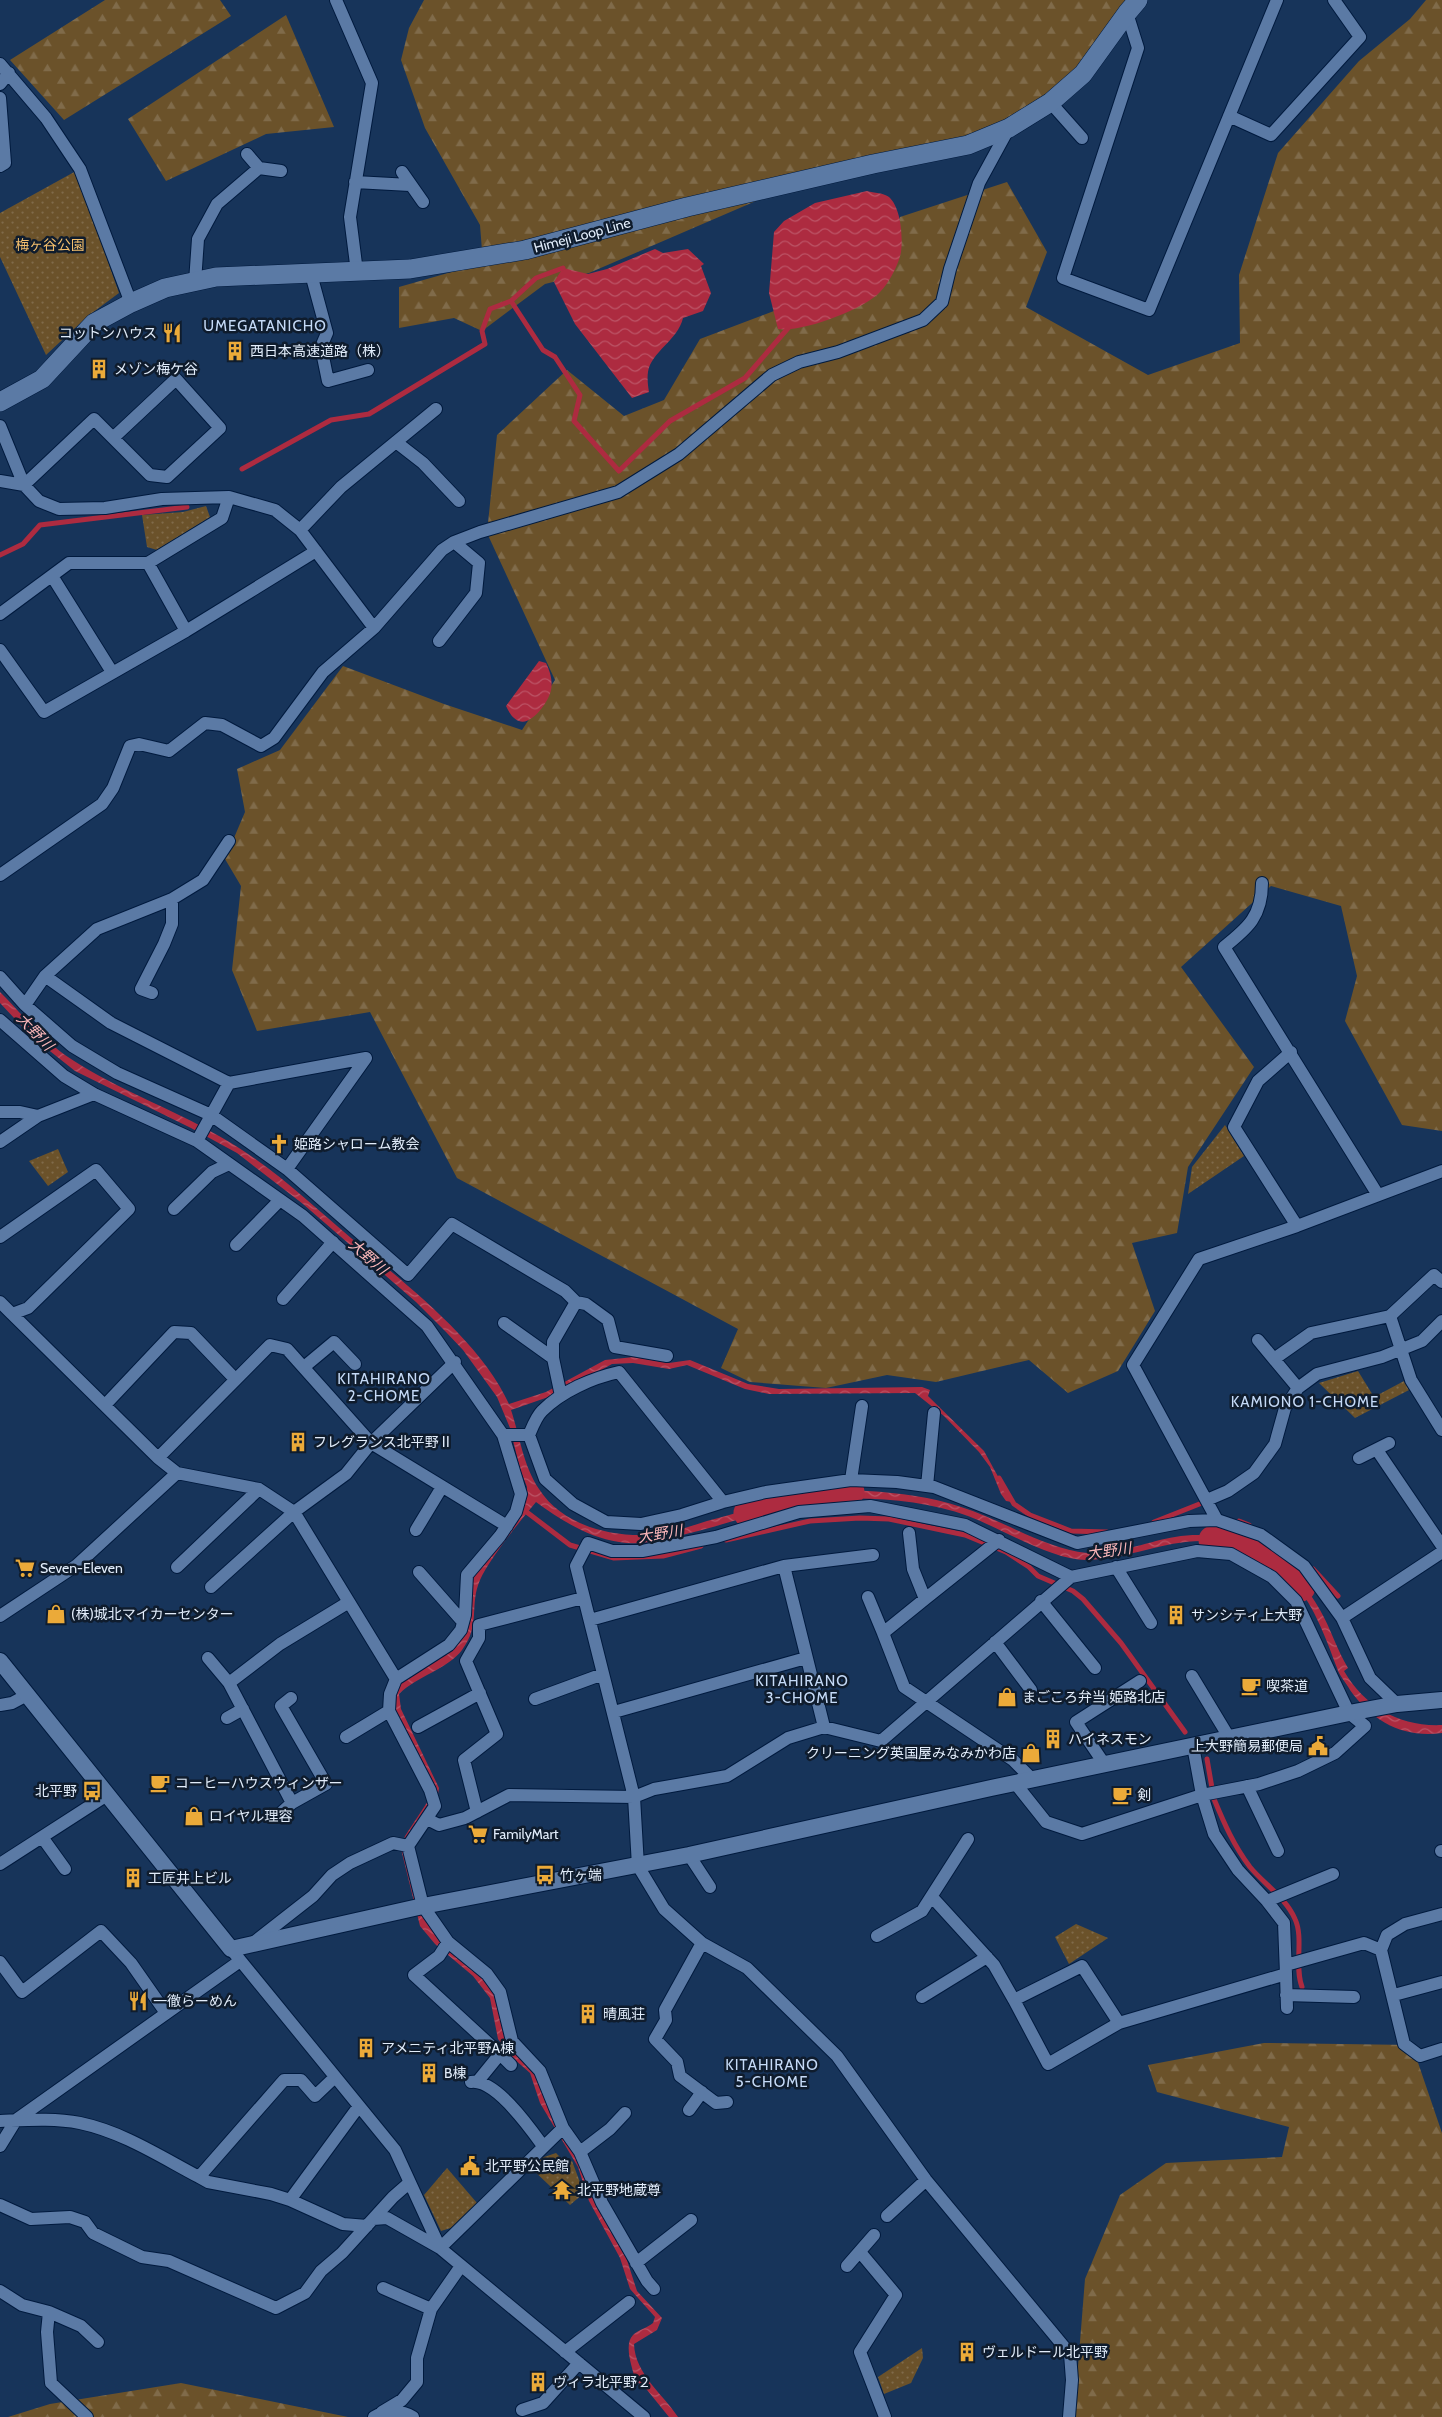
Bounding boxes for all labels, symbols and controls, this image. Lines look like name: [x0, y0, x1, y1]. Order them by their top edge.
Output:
street label: Himeji Loop Line: [532, 213, 632, 257]
park label: 梅ヶ谷公園: [15, 236, 85, 254]
district label: UMEGATANICHO: [203, 317, 327, 335]
restaurant icon: コットンハウス: [161, 322, 183, 344]
place label: コットンハウス: [59, 324, 157, 342]
building icon: 西日本高速道路（株）: [224, 340, 246, 362]
place label: 西日本高速道路（株）: [250, 342, 390, 360]
building icon: メゾン梅ケ谷: [88, 358, 110, 380]
place label: メゾン梅ケ谷: [114, 360, 198, 378]
water label: 大野川: [13, 1010, 58, 1056]
church icon: 姫路シャローム教会: [268, 1133, 290, 1155]
place label: 姫路シャローム教会: [294, 1135, 420, 1153]
water label: 大野川: [345, 1235, 392, 1280]
district label: KITAHIRANO 2-CHOME: [337, 1370, 431, 1405]
district label: KAMIONO 1-CHOME: [1231, 1393, 1379, 1411]
building icon: フレグランス北平野Ⅱ: [287, 1431, 309, 1453]
place label: フレグランス北平野Ⅱ: [313, 1433, 453, 1451]
water label: 大野川: [636, 1521, 686, 1546]
water label: 大野川: [1085, 1539, 1135, 1563]
supermarket icon: Seven-Eleven: [14, 1557, 36, 1579]
place label: Seven-Eleven: [40, 1559, 123, 1577]
shop icon: (株)城北マイカーセンター: [45, 1603, 67, 1625]
building icon: サンシティ上大野: [1165, 1604, 1187, 1626]
place label: (株)城北マイカーセンター: [71, 1605, 234, 1623]
place label: サンシティ上大野: [1191, 1606, 1302, 1624]
district label: KITAHIRANO 3-CHOME: [755, 1672, 849, 1707]
cafe icon: 喫茶道: [1240, 1675, 1262, 1697]
place label: 喫茶道: [1266, 1677, 1308, 1695]
shop icon: まごころ弁当 姫路北店: [996, 1686, 1018, 1708]
place label: まごころ弁当 姫路北店: [1022, 1688, 1165, 1706]
building icon: ハイネスモン: [1042, 1728, 1064, 1750]
place label: ハイネスモン: [1068, 1730, 1152, 1748]
public building icon: 上大野簡易郵便局: [1307, 1735, 1329, 1757]
place label: 上大野簡易郵便局: [1191, 1737, 1303, 1755]
shop icon: クリーニング英国屋みなみかわ店: [1020, 1742, 1042, 1764]
place label: クリーニング英国屋みなみかわ店: [806, 1744, 1016, 1762]
cafe icon: コーヒーハウスウィンザー: [149, 1772, 171, 1794]
place label: コーヒーハウスウィンザー: [175, 1774, 343, 1792]
bus stop icon: 北平野: [81, 1780, 103, 1802]
place label: 北平野: [35, 1782, 77, 1800]
cafe icon: 剣: [1111, 1784, 1133, 1806]
place label: 剣: [1137, 1786, 1151, 1804]
shop icon: ロイヤル理容: [183, 1805, 205, 1827]
place label: ロイヤル理容: [209, 1807, 293, 1825]
supermarket icon: FamilyMart: [467, 1823, 489, 1845]
place label: FamilyMart: [493, 1825, 559, 1843]
bus stop icon: 竹ヶ端: [534, 1864, 556, 1886]
place label: 竹ヶ端: [560, 1866, 602, 1884]
building icon: 工匠井上ビル: [122, 1867, 144, 1889]
place label: 工匠井上ビル: [148, 1869, 232, 1887]
restaurant icon: 一徹らーめん: [127, 1990, 149, 2012]
place label: 一徹らーめん: [153, 1992, 237, 2010]
building icon: 晴風荘: [577, 2003, 599, 2025]
place label: 晴風荘: [603, 2005, 645, 2023]
building icon: アメニティ北平野A棟: [355, 2037, 377, 2059]
place label: アメニティ北平野A棟: [381, 2039, 514, 2057]
district label: KITAHIRANO 5-CHOME: [725, 2056, 819, 2091]
building icon: B棟: [418, 2062, 440, 2084]
place label: B棟: [444, 2064, 466, 2082]
public building icon: 北平野公民館: [459, 2155, 481, 2177]
place label: 北平野公民館: [485, 2157, 569, 2175]
temple icon: 北平野地蔵尊: [551, 2179, 573, 2201]
place label: 北平野地蔵尊: [577, 2181, 661, 2199]
building icon: ヴェルドール北平野: [956, 2341, 978, 2363]
place label: ヴェルドール北平野: [982, 2343, 1108, 2361]
building icon: ヴィラ北平野２: [527, 2371, 549, 2393]
place label: ヴィラ北平野２: [553, 2373, 651, 2391]

